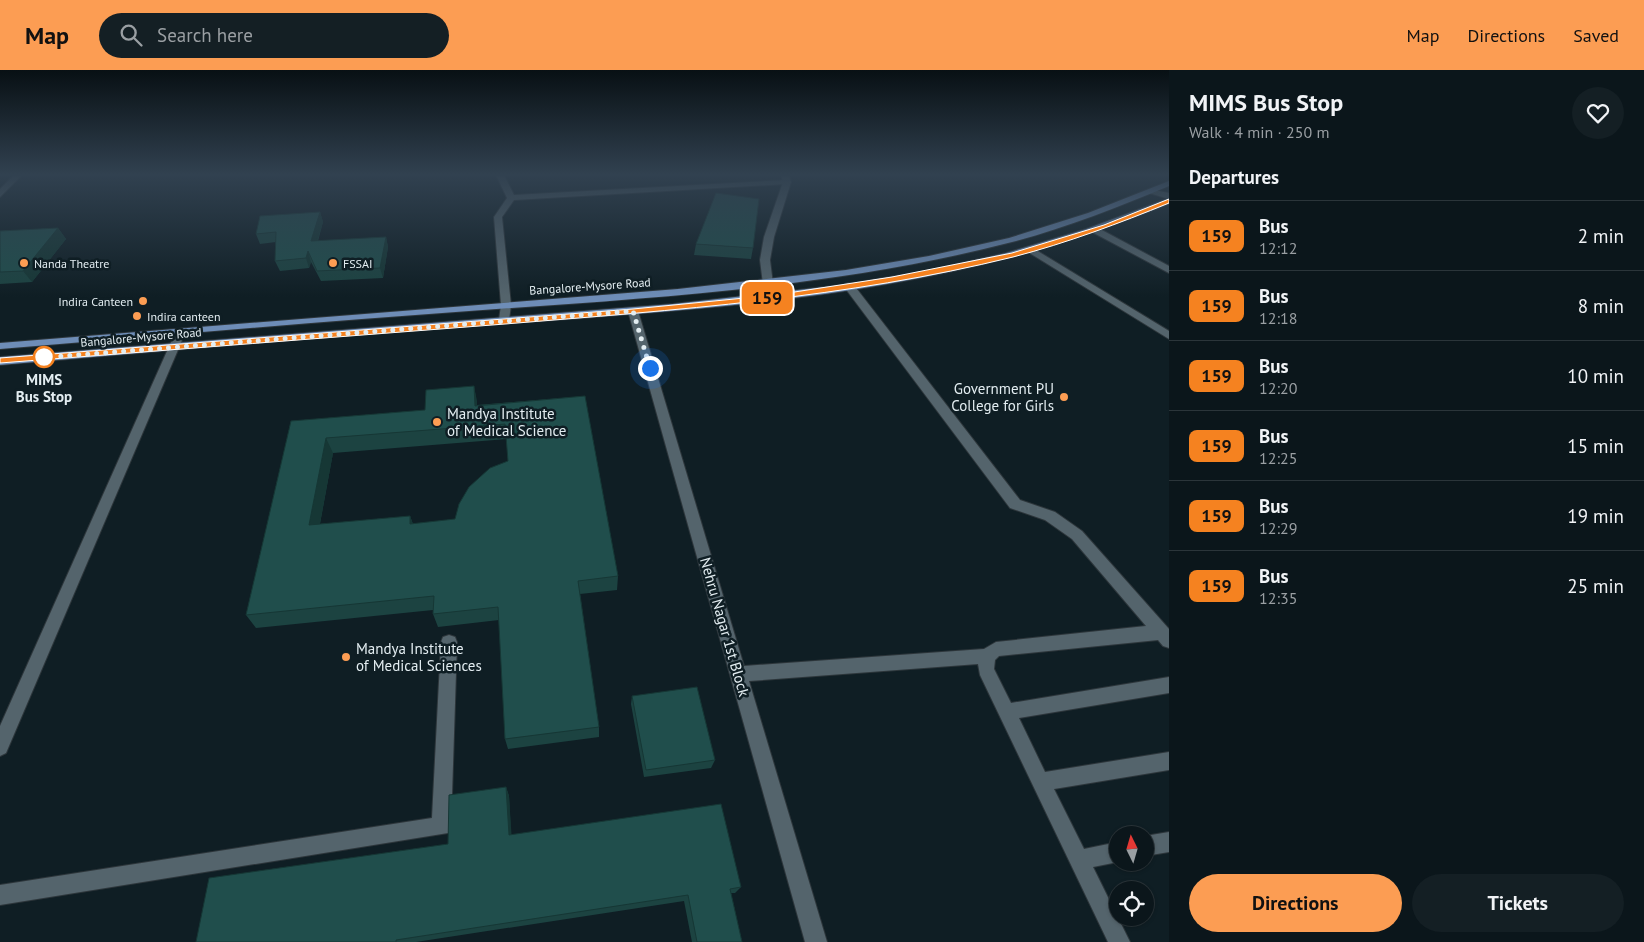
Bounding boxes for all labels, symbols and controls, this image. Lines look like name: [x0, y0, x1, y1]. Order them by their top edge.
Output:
search box: [99, 13, 449, 58]
text: Map: [25, 20, 69, 51]
icon: search: [117, 21, 145, 49]
text: Search here: [157, 23, 253, 47]
text: Map: [1407, 24, 1439, 47]
text: Directions: [1467, 24, 1545, 47]
text: Saved: [1573, 24, 1619, 47]
text: MIMS Bus Stop: [1189, 87, 1343, 118]
button: heart: [1572, 87, 1624, 139]
text: Walk · 4 min · 250 m: [1189, 122, 1329, 142]
text: Departures: [1189, 165, 1279, 189]
text: Bus: [1259, 214, 1288, 238]
text: 159: [1201, 224, 1232, 247]
text: 2 min: [1578, 224, 1624, 248]
text: 12:12: [1259, 238, 1297, 258]
place label: Nanda Theatre: [34, 256, 109, 271]
place label: FSSAI: [343, 256, 372, 271]
marker: Nanda Theatre: [18, 257, 30, 269]
marker: FSSAI: [327, 257, 339, 269]
street label: Bangalore-Mysore Road: [529, 274, 651, 298]
line badge: 159: [738, 282, 796, 314]
text: Bus: [1259, 284, 1288, 308]
text: 159: [752, 286, 782, 309]
place label: Indira Canteen: [58, 294, 133, 309]
text: 159: [1201, 294, 1232, 317]
text: 8 min: [1578, 294, 1624, 318]
marker: Indira Canteen: [137, 295, 149, 307]
text: 12:18: [1259, 308, 1297, 328]
place label: Indira canteen: [147, 309, 220, 324]
marker: Indira canteen: [131, 310, 143, 322]
street label: Bangalore-Mysore Road: [80, 324, 202, 350]
marker: MIMS Bus Stop: [33, 346, 55, 368]
text: Bus: [1259, 354, 1288, 378]
your location: [638, 356, 663, 381]
text: 159: [1201, 364, 1232, 387]
text: 10 min: [1567, 364, 1624, 388]
place label: MIMS Bus Stop: [16, 370, 72, 406]
text: 12:20: [1259, 378, 1297, 398]
place label: Government PU College for Girls: [951, 379, 1054, 415]
marker: Government PU College for Girls: [1058, 391, 1070, 403]
place label: Mandya Institute of Medical Science: [447, 404, 566, 440]
marker: Mandya Institute of Medical Science: [431, 416, 443, 428]
text: Bus: [1259, 424, 1288, 448]
text: 159: [1201, 434, 1232, 457]
text: 15 min: [1567, 434, 1624, 458]
text: 12:25: [1259, 448, 1297, 468]
text: Bus: [1259, 494, 1288, 518]
text: 159: [1201, 504, 1232, 527]
text: 19 min: [1567, 504, 1624, 528]
text: 12:29: [1259, 518, 1297, 538]
street label: Nehru Nagar 1st Block: [696, 555, 754, 700]
text: Bus: [1259, 564, 1288, 588]
text: 159: [1201, 574, 1232, 597]
text: 25 min: [1567, 574, 1624, 598]
text: 12:35: [1259, 588, 1297, 608]
place label: Mandya Institute of Medical Sciences: [356, 639, 482, 675]
marker: Mandya Institute of Medical Sciences: [340, 651, 352, 663]
north arrow: [1109, 826, 1154, 871]
map controls: [1109, 826, 1154, 926]
button: Directions: [1189, 874, 1402, 932]
button: Tickets: [1412, 874, 1624, 932]
button: locate: [1109, 881, 1154, 926]

